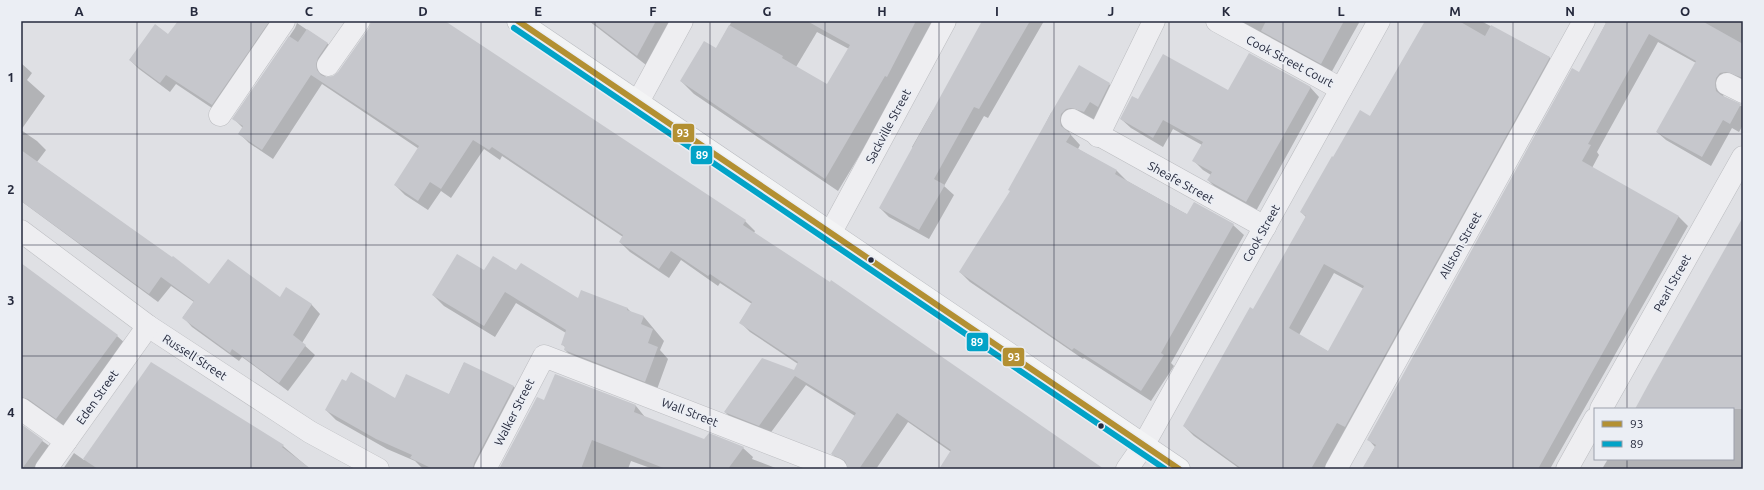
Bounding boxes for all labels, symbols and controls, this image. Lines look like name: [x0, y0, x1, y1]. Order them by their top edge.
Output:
text: A: [74, 4, 84, 18]
text: B: [190, 4, 199, 18]
text: C: [305, 4, 314, 18]
text: D: [418, 4, 428, 18]
text: E: [534, 4, 542, 18]
text: F: [649, 4, 657, 18]
text: G: [763, 4, 772, 18]
text: H: [877, 4, 887, 18]
text: I: [995, 4, 999, 18]
text: J: [1108, 4, 1114, 18]
text: K: [1222, 4, 1231, 18]
text: L: [1337, 4, 1345, 18]
text: M: [1449, 4, 1461, 18]
text: N: [1565, 4, 1575, 18]
text: O: [1680, 4, 1690, 18]
street label: Cook Street Court: [1244, 33, 1336, 90]
text: 1: [7, 70, 15, 84]
street label: Sackville Street: [863, 86, 913, 165]
line badge: 93: [672, 123, 695, 143]
text: 93: [677, 127, 689, 139]
line badge: 89: [690, 145, 713, 165]
text: 89: [696, 149, 708, 161]
street label: Sheafe Street: [1146, 159, 1216, 206]
text: 2: [7, 182, 15, 196]
street label: Cook Street: [1240, 202, 1282, 264]
street label: Allston Street: [1436, 209, 1484, 281]
street label: Pearl Street: [1651, 252, 1693, 314]
unlabelled marker: [866, 255, 876, 265]
text: 3: [7, 293, 15, 307]
street label: Russell Street: [160, 331, 230, 383]
line badge: 89: [966, 332, 989, 352]
text: 89: [971, 336, 983, 348]
line badge: 93: [1002, 347, 1025, 367]
text: 93: [1008, 351, 1020, 363]
street label: Eden Street: [74, 367, 121, 427]
street label: Walker Street: [492, 376, 537, 448]
street label: Wall Street: [660, 395, 720, 429]
text: 4: [7, 405, 15, 419]
legend: [1594, 408, 1734, 460]
text: 93: [1630, 417, 1644, 430]
unlabelled marker: [1096, 421, 1106, 431]
text: 89: [1630, 437, 1644, 450]

